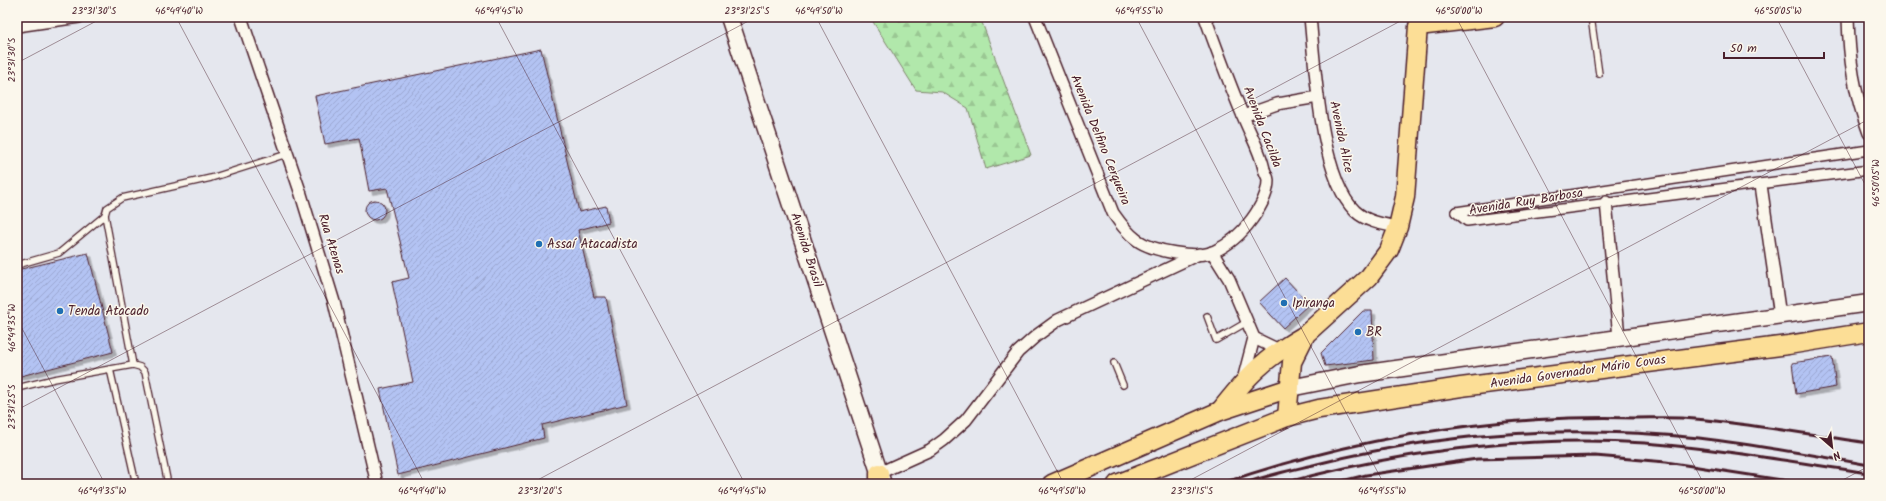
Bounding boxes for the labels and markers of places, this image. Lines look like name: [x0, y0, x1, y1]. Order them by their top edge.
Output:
place label: Assaí Atacadista: [547, 234, 638, 255]
marker: Assaí Atacadista: [534, 239, 544, 249]
place label: Ipiranga: [1292, 293, 1335, 314]
marker: Ipiranga: [1279, 298, 1289, 308]
place label: Tenda Atacado: [68, 301, 149, 322]
marker: Tenda Atacado: [55, 306, 65, 316]
place label: BR: [1366, 322, 1382, 343]
marker: BR: [1353, 327, 1363, 337]

